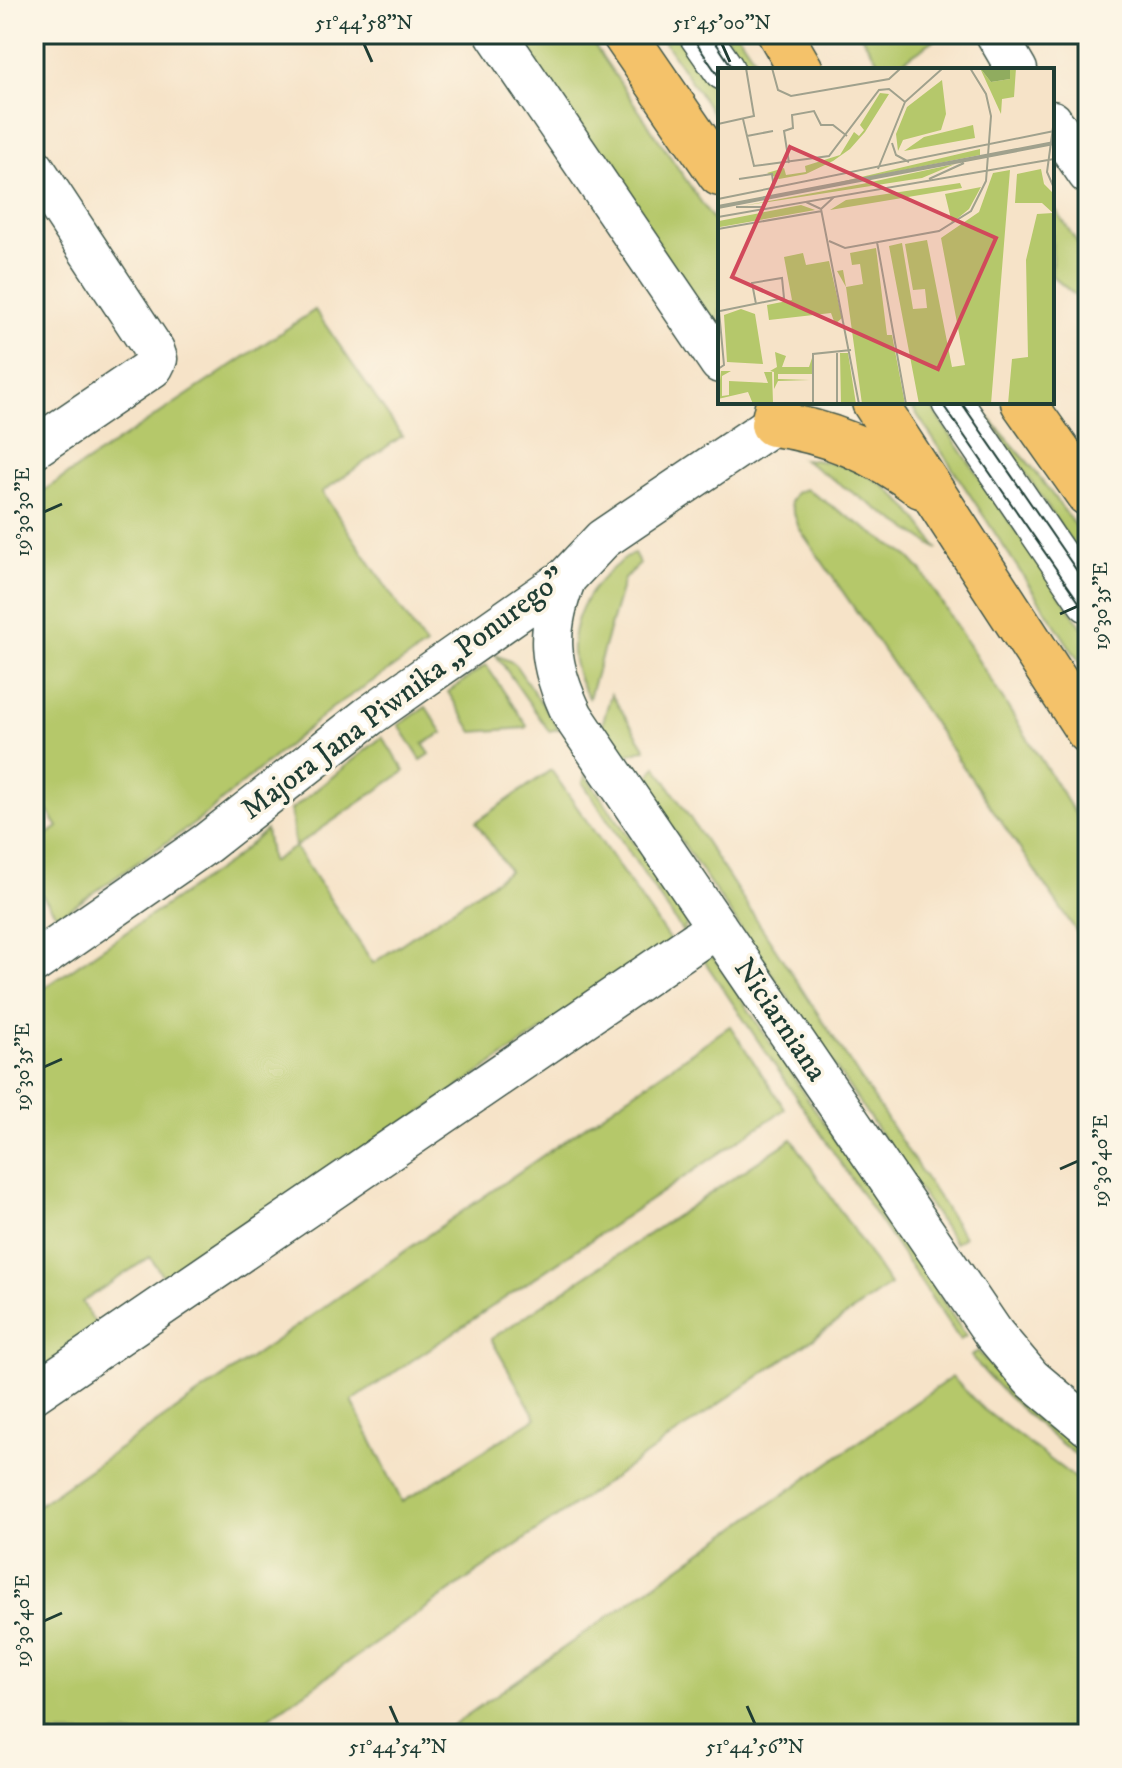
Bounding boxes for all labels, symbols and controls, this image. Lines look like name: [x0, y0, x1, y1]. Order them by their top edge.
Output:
text: 51°44'58"N: [315, 11, 413, 36]
text: 51°45'00"N: [673, 11, 771, 36]
inset map: [718, 68, 1054, 404]
text: 19°30'30"E: [11, 467, 36, 557]
street label: Majora Jana Piwnika „Ponurego”: [234, 560, 574, 828]
text: 19°30'35"E: [1089, 562, 1114, 650]
street label: Niciarniana: [725, 951, 835, 1089]
text: 19°30'35"E: [11, 1023, 36, 1111]
text: 19°30'40"E: [1089, 1114, 1114, 1208]
text: 19°30'40"E: [11, 1574, 36, 1668]
text: 51°44'54"N: [349, 1735, 447, 1760]
text: 51°44'56"N: [706, 1735, 804, 1760]

